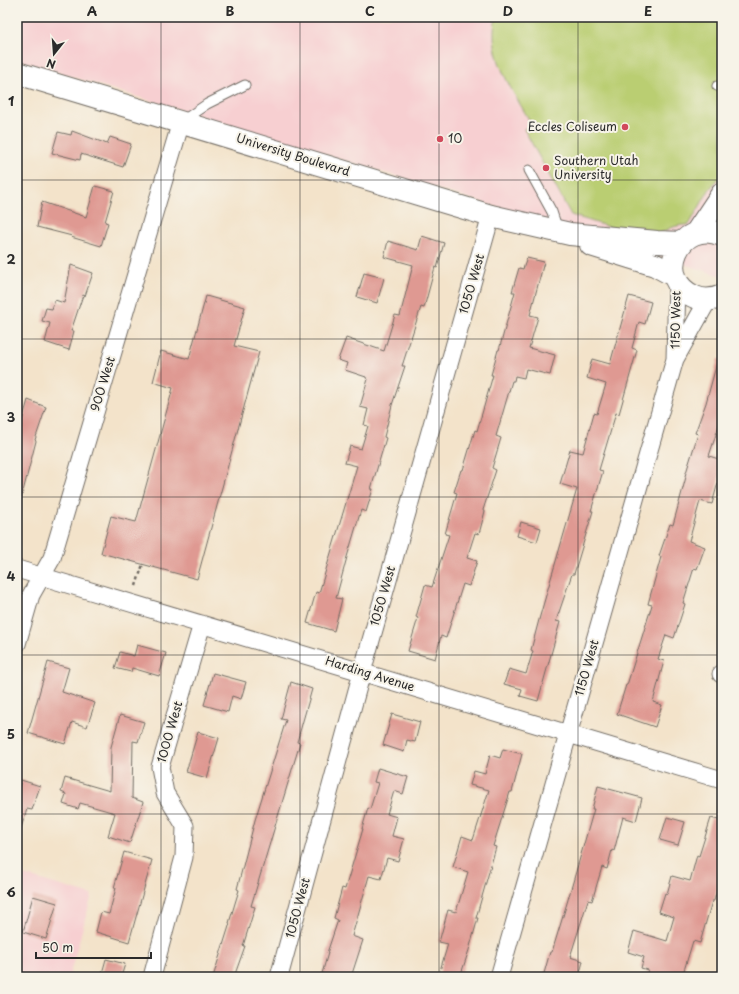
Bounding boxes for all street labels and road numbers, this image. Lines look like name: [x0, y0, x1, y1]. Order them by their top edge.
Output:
street label: University Boulevard: [234, 128, 353, 180]
street label: 1050 West: [454, 251, 488, 316]
street label: 1150 West: [665, 291, 685, 349]
street label: 900 West: [85, 354, 119, 413]
street label: 1050 West: [365, 563, 399, 628]
street label: 1150 West: [569, 637, 603, 698]
street label: Harding Avenue: [323, 651, 418, 695]
street label: 1000 West: [152, 699, 186, 765]
street label: 1050 West: [280, 875, 314, 940]

